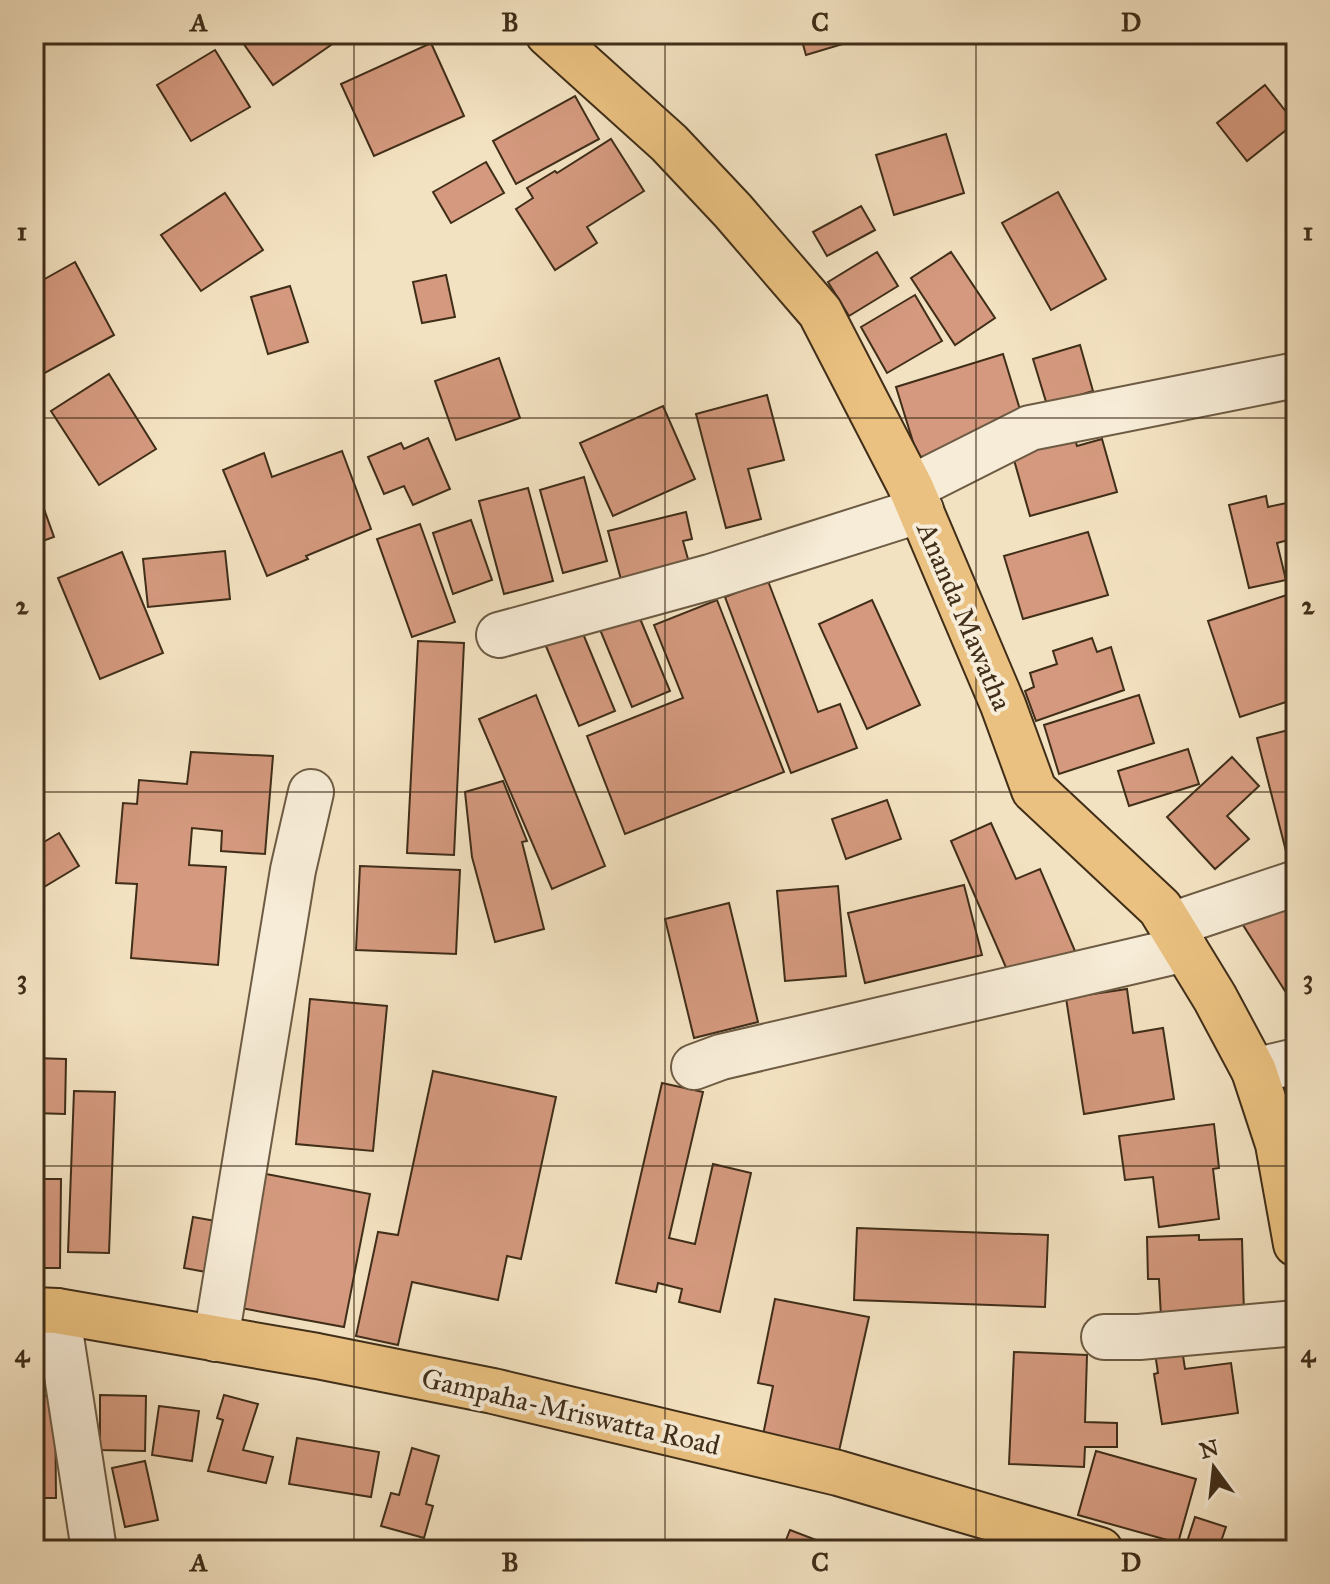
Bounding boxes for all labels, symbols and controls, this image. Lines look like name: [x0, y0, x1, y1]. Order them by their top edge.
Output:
text: A: [188, 6, 208, 38]
text: B: [501, 6, 519, 38]
text: C: [811, 6, 829, 38]
text: D: [1121, 6, 1141, 38]
text: 1: [17, 215, 27, 247]
text: 1: [1303, 215, 1313, 247]
street label: Ananda Mawatha: [909, 516, 1020, 716]
text: 2: [16, 589, 30, 621]
text: 2: [1302, 589, 1316, 621]
text: 3: [17, 963, 27, 995]
text: 3: [1303, 963, 1313, 995]
text: 4: [15, 1337, 31, 1369]
text: 4: [1301, 1337, 1317, 1369]
street label: Gampaha-Mriswatta Road: [418, 1360, 724, 1463]
north arrow: [1174, 1428, 1254, 1508]
text: N: [1196, 1434, 1222, 1465]
text: A: [188, 1546, 208, 1578]
text: B: [501, 1546, 519, 1578]
text: C: [811, 1546, 829, 1578]
text: D: [1121, 1546, 1141, 1578]

